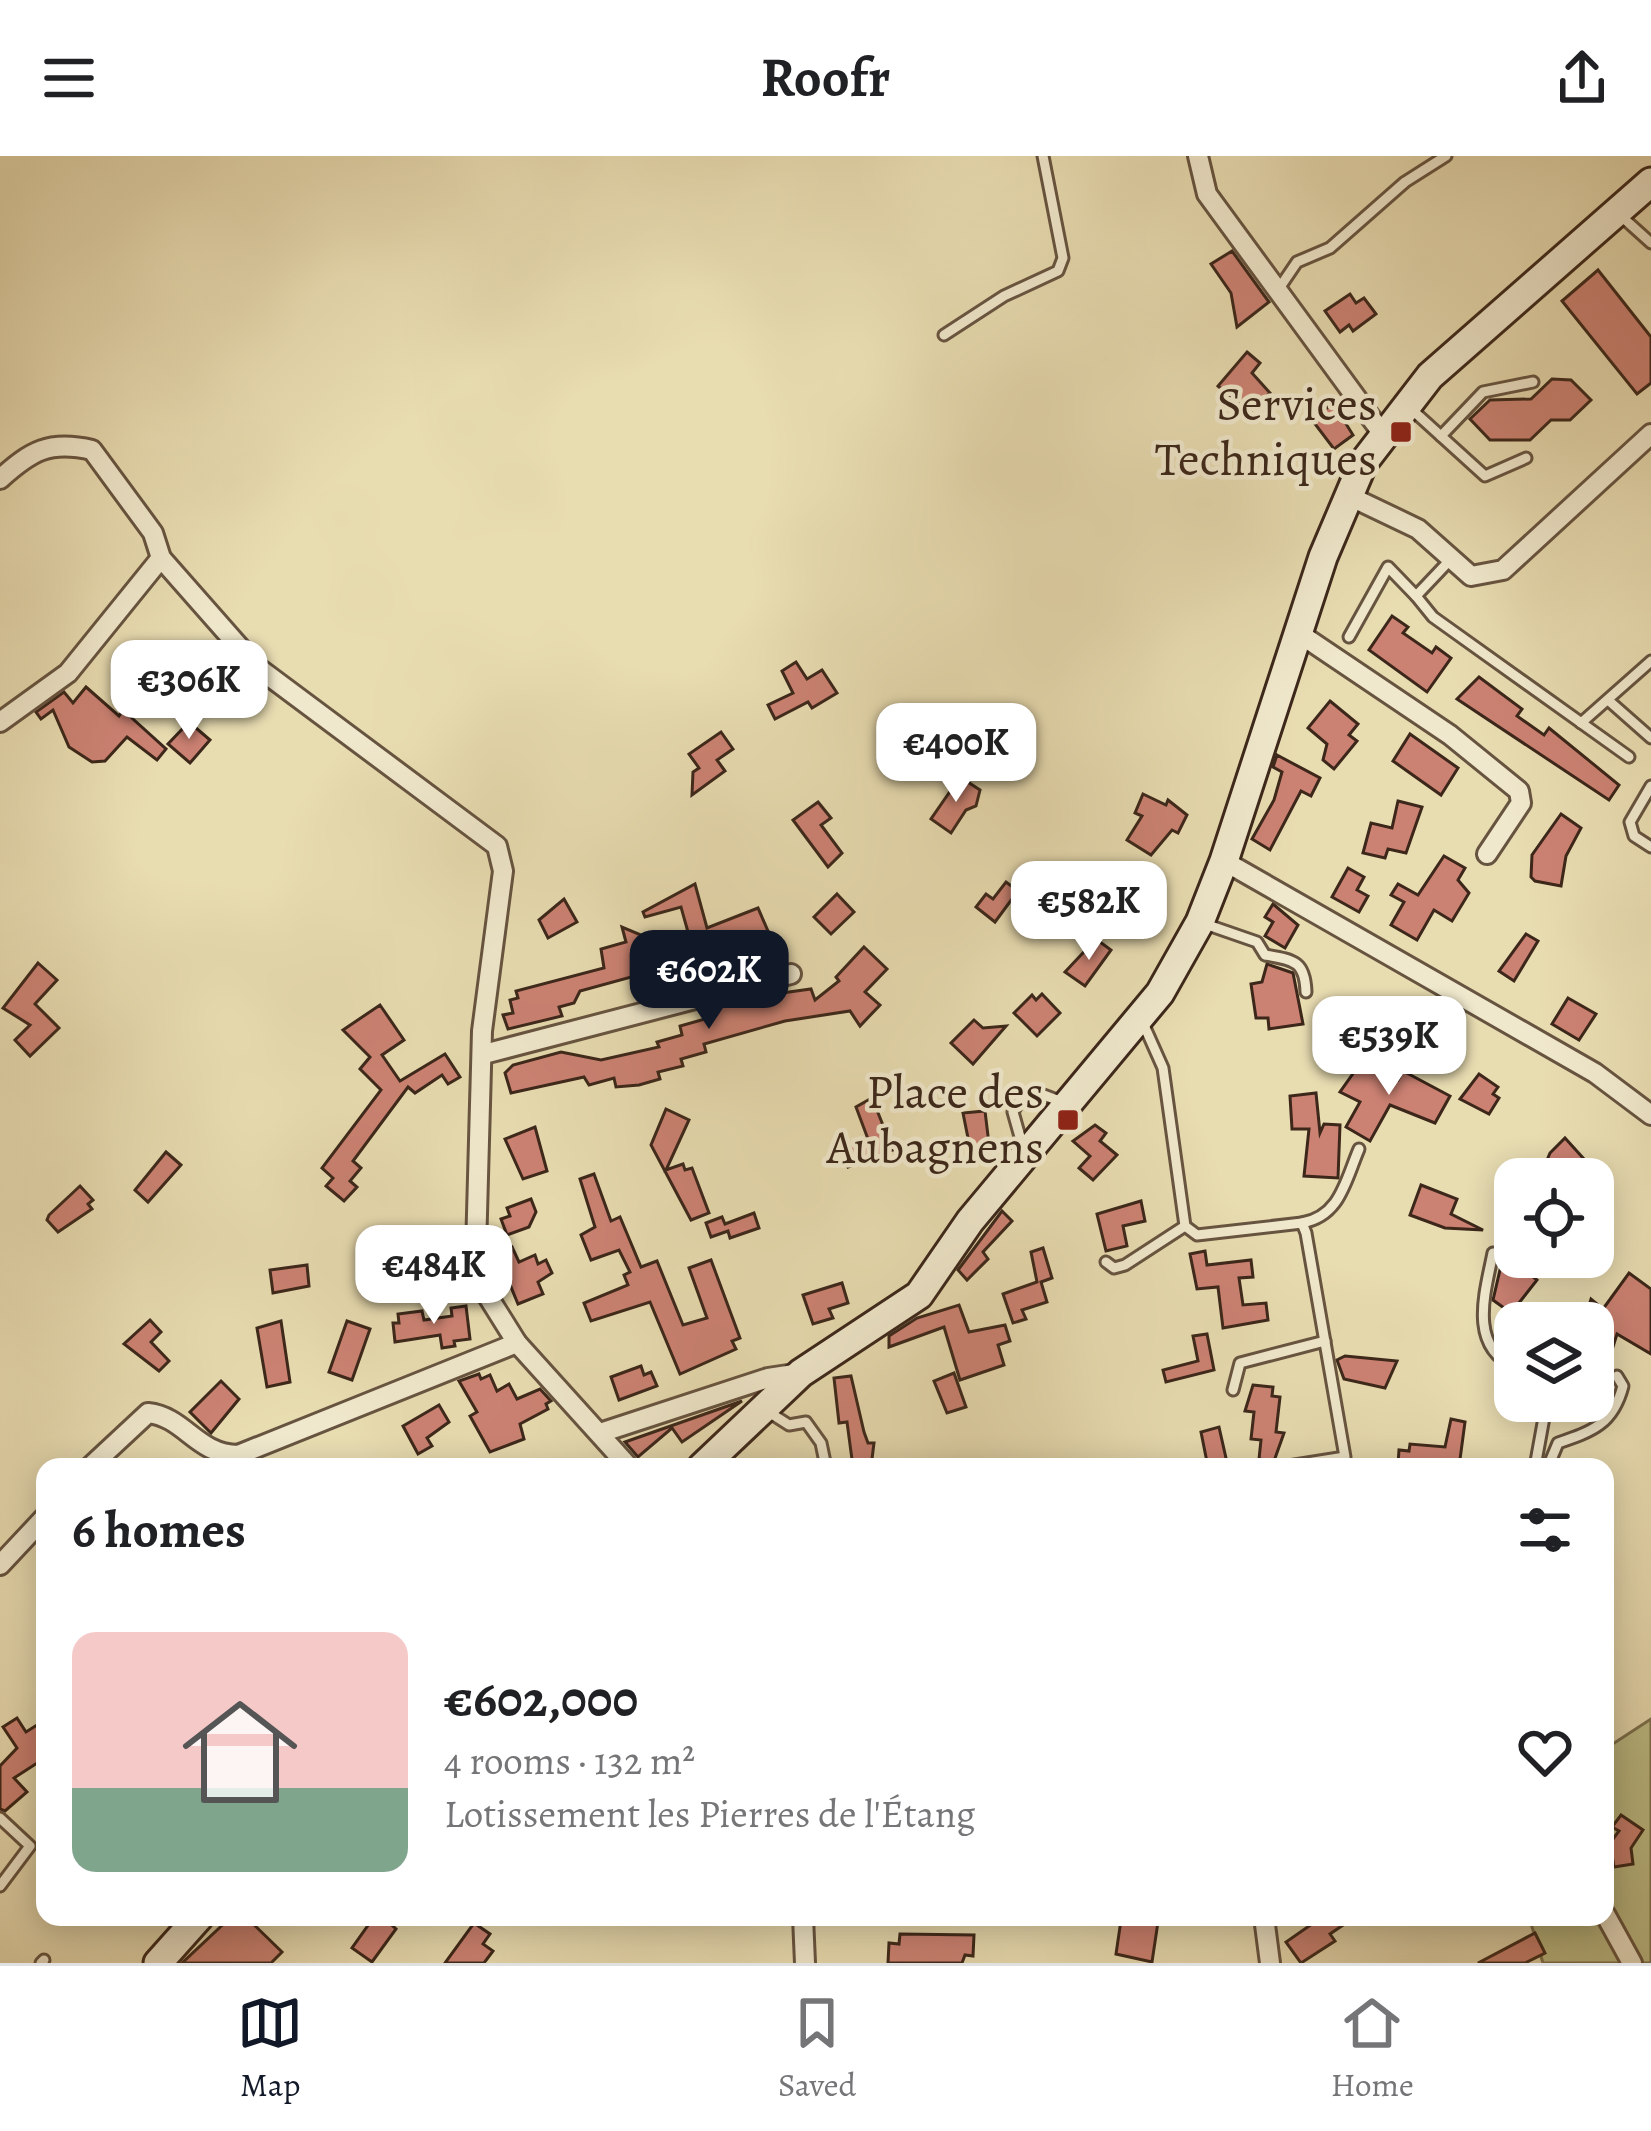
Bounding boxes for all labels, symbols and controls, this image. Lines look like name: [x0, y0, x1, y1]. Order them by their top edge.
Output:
text: Roofr: [761, 41, 890, 115]
icon: menu: [36, 45, 102, 111]
icon: share: [1549, 45, 1615, 111]
place label: Services Techniques: [1155, 371, 1377, 492]
marker: Services Techniques: [1388, 419, 1414, 445]
pin: €306K: [105, 640, 273, 742]
text: €306K: [138, 652, 240, 705]
pin: €400K: [872, 703, 1040, 805]
text: €400K: [903, 715, 1009, 768]
pin: €582K: [1005, 861, 1173, 963]
text: €582K: [1038, 873, 1140, 926]
pin: €602K: [625, 930, 793, 1032]
text: €602K: [657, 942, 761, 995]
pin: €539K: [1305, 996, 1473, 1098]
text: €539K: [1339, 1008, 1439, 1061]
place label: Place des Aubagnens: [826, 1059, 1044, 1180]
marker: Place des Aubagnens: [1055, 1107, 1081, 1133]
map controls: [1494, 1158, 1614, 1422]
button: locate: [1494, 1158, 1614, 1278]
pin: €484K: [350, 1225, 518, 1327]
text: €484K: [382, 1237, 486, 1290]
button: layers: [1494, 1302, 1614, 1422]
text: 6 homes: [72, 1495, 246, 1565]
icon: filters: [1512, 1497, 1578, 1563]
text: €602,000: [444, 1664, 638, 1734]
icon: home: [168, 1680, 312, 1824]
icon: heart: [1512, 1719, 1578, 1785]
text: 4 rooms · 132 m²: [444, 1734, 695, 1787]
text: Lotissement les Pierres de l'Étang: [444, 1787, 976, 1840]
tab: Map: [237, 1990, 303, 2107]
tab: Saved: [778, 1990, 856, 2107]
tab: Home: [1331, 1990, 1414, 2107]

